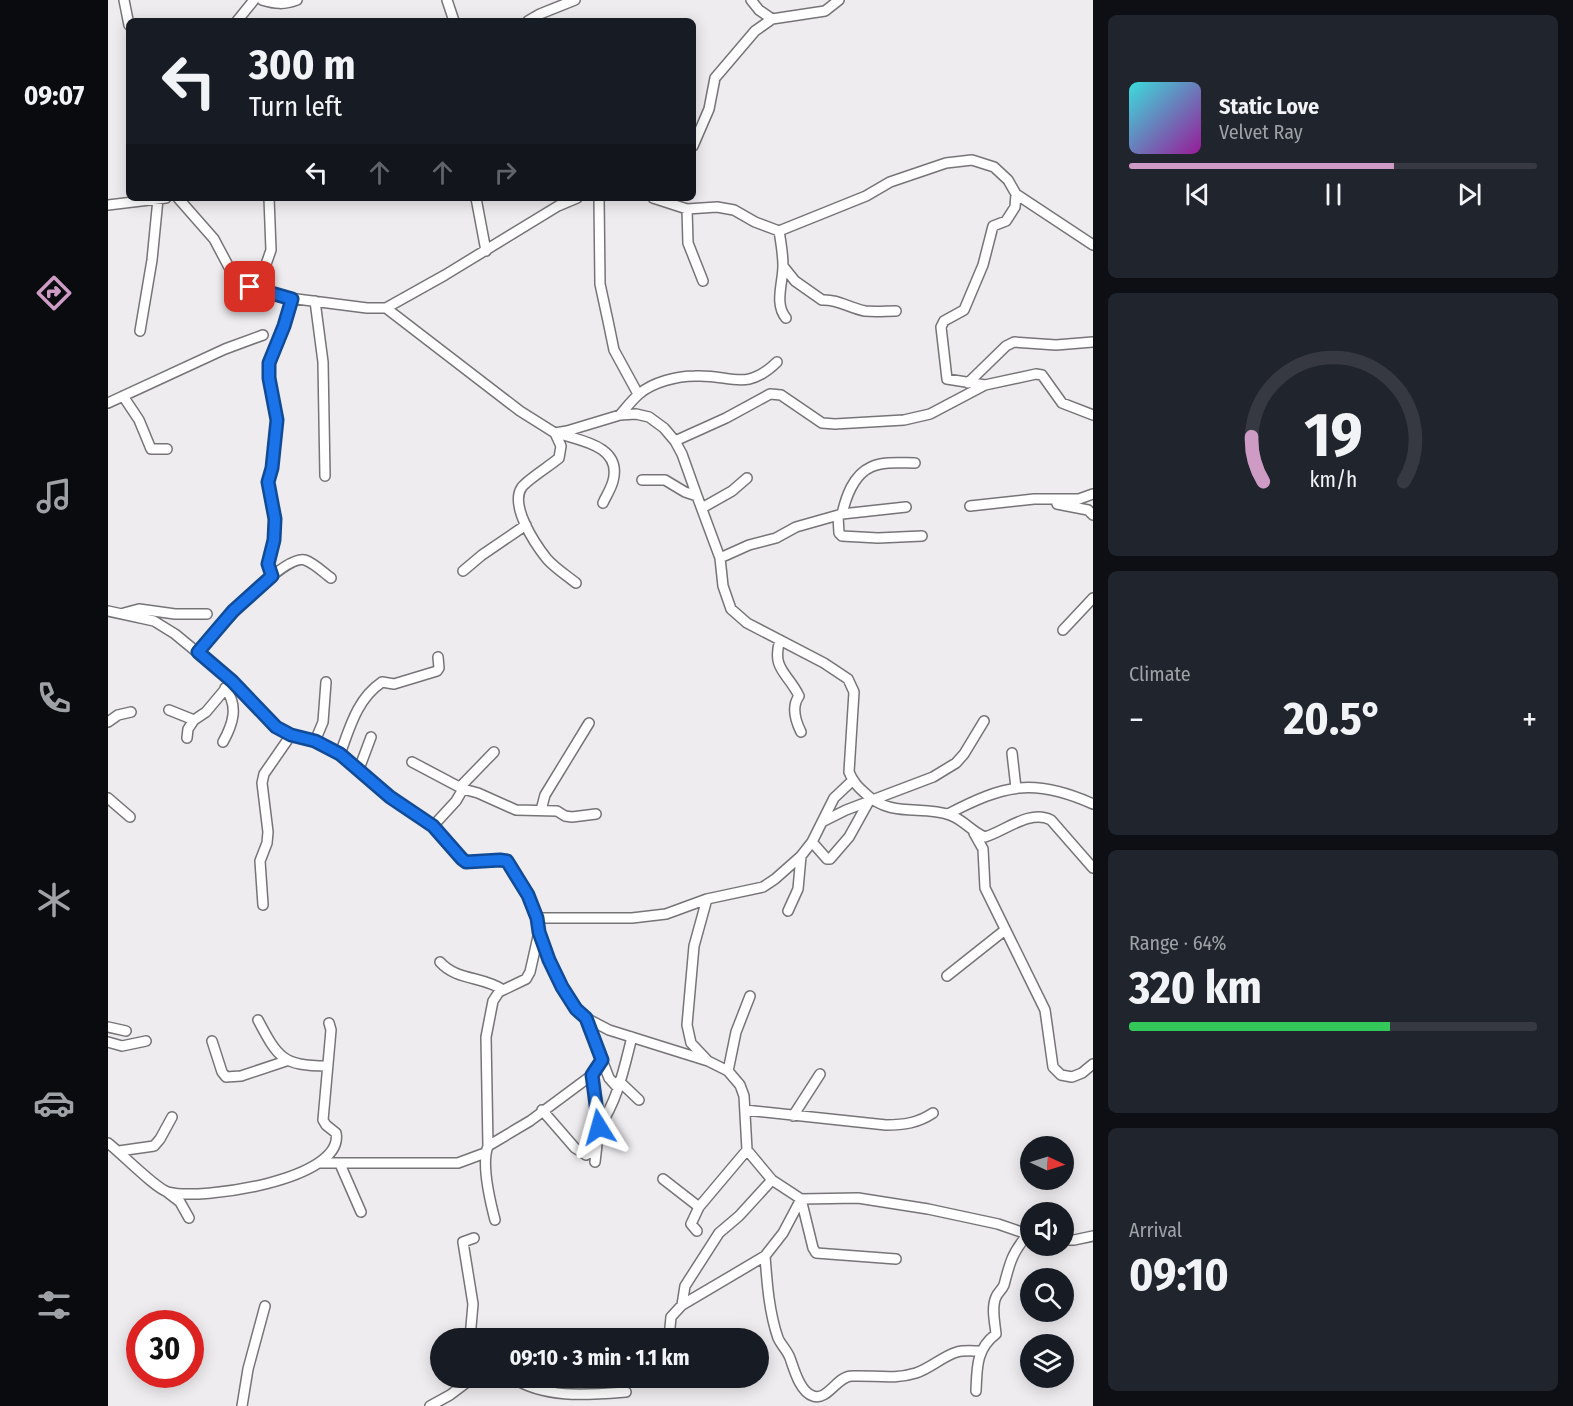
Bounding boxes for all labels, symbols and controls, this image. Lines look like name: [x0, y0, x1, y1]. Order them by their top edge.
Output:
text: 300 m: [249, 40, 356, 90]
icon: left: [150, 42, 228, 120]
text: 09:07: [24, 80, 84, 112]
text: Turn left: [249, 91, 342, 123]
text: Static Love: [1219, 93, 1319, 120]
text: Velvet Ray: [1219, 120, 1303, 144]
icon: left: [300, 156, 333, 189]
icon: ahead: [363, 156, 396, 189]
icon: ahead: [426, 156, 459, 189]
icon: right: [489, 156, 522, 189]
icon: previous: [1181, 178, 1214, 211]
icon: pause: [1317, 178, 1350, 211]
icon: next: [1453, 178, 1486, 211]
pin: [224, 261, 275, 312]
icon: arrive: [233, 270, 266, 303]
icon: directions: [33, 272, 75, 314]
text: 19: [1304, 398, 1362, 473]
text: km/h: [1309, 467, 1357, 493]
icon: music: [33, 475, 75, 517]
text: Climate: [1129, 662, 1191, 686]
icon: phone: [33, 677, 75, 719]
text: 20.5°: [1283, 692, 1382, 746]
text: −: [1129, 700, 1144, 740]
text: +: [1522, 700, 1537, 740]
icon: climate: [33, 879, 75, 921]
text: Range · 64%: [1129, 931, 1226, 955]
text: 320 km: [1129, 961, 1262, 1015]
icon: car: [33, 1082, 75, 1124]
position arrow: [567, 1095, 631, 1159]
north arrow: [1020, 1136, 1074, 1190]
map controls: [1020, 1136, 1074, 1388]
button: sound: [1020, 1202, 1074, 1256]
text: Arrival: [1129, 1218, 1182, 1242]
text: 09:10: [1129, 1248, 1229, 1302]
button: search: [1020, 1268, 1074, 1322]
icon: filters: [33, 1284, 75, 1326]
speed limit sign: 30: [126, 1310, 204, 1388]
button: layers: [1020, 1334, 1074, 1388]
text: 09:10 · 3 min · 1.1 km: [509, 1344, 690, 1371]

